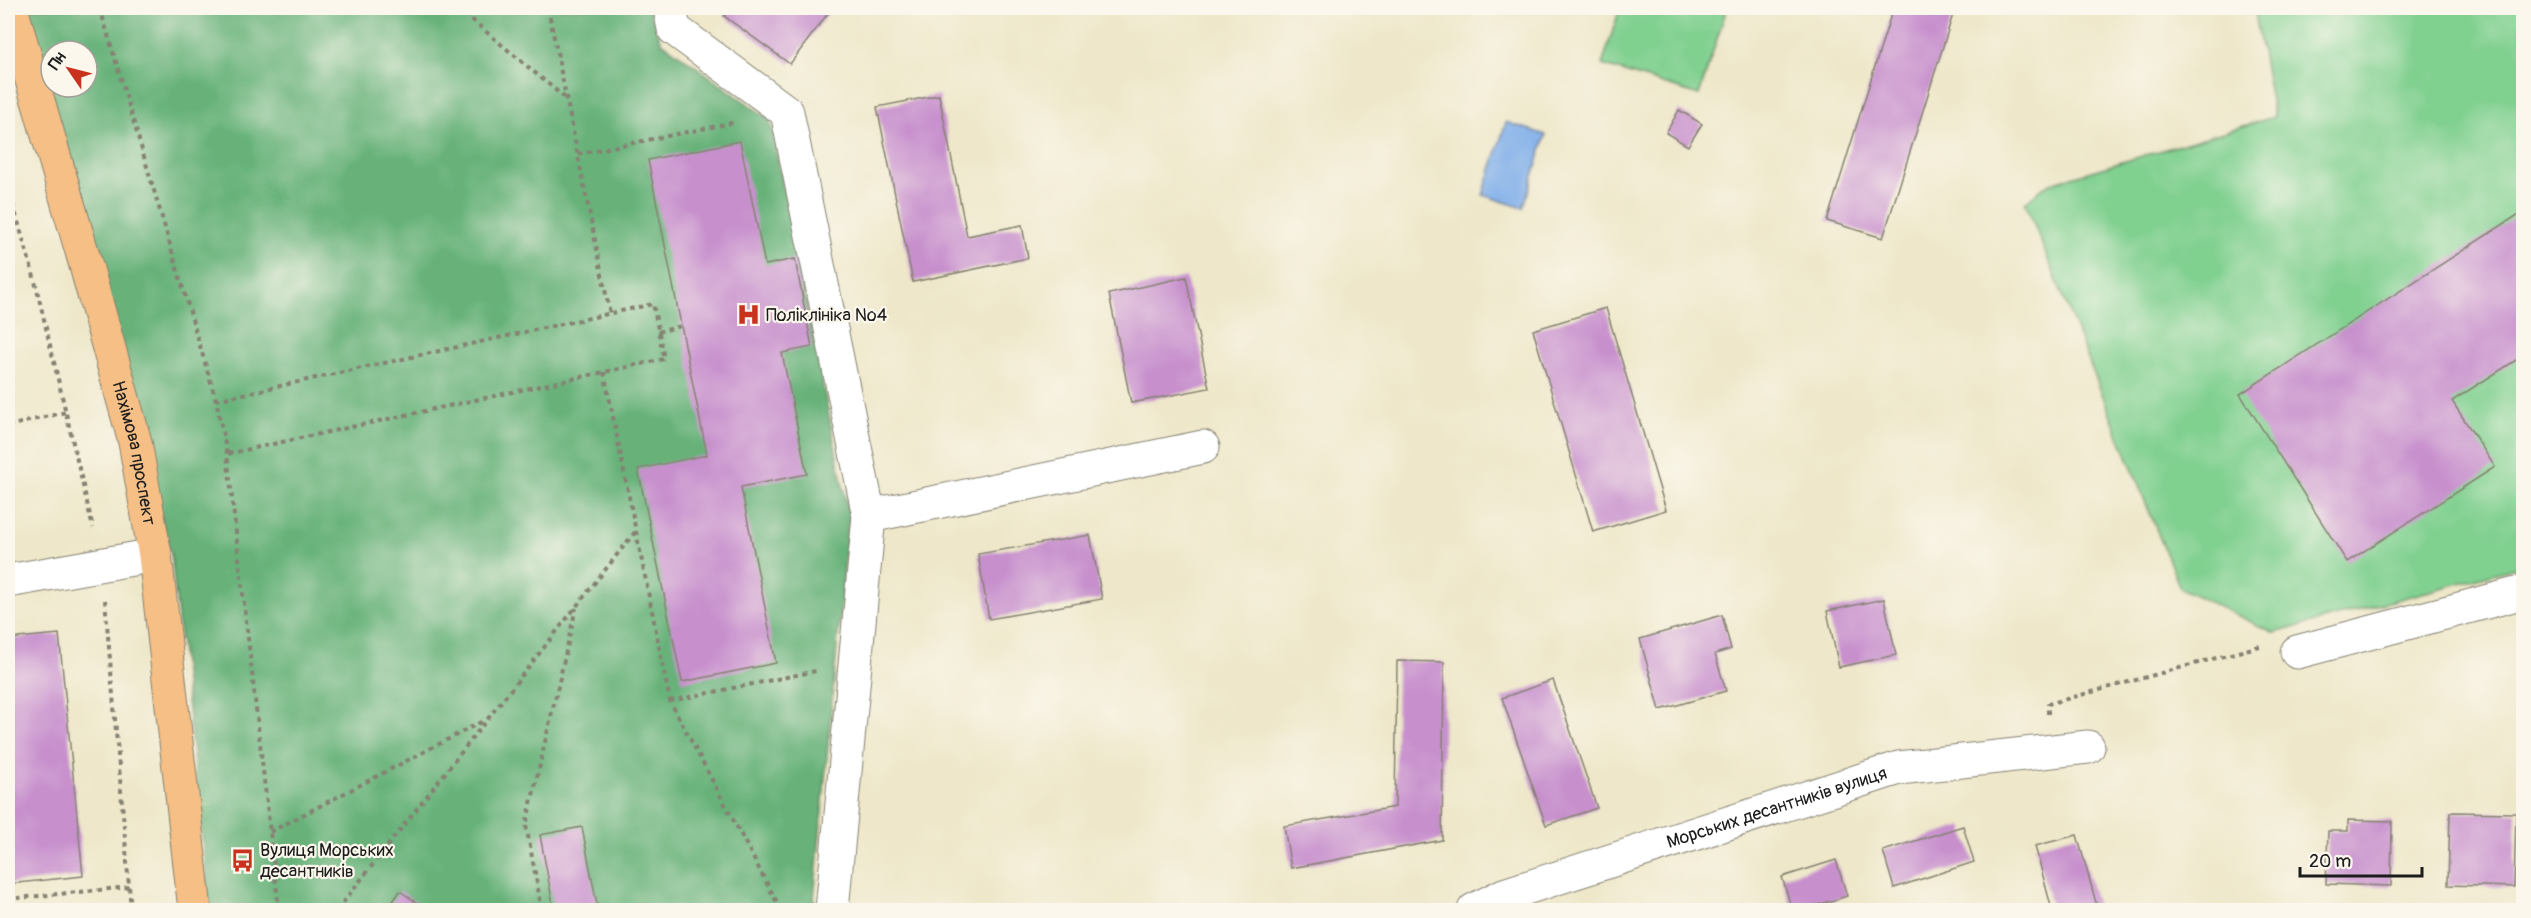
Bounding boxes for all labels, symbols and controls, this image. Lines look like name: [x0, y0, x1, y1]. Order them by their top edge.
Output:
north arrow: [39, 39, 99, 99]
text: Пн: [44, 48, 71, 74]
hospital icon: Поліклініка №4: [735, 302, 761, 328]
place label: Поліклініка №4: [766, 304, 888, 327]
street label: Нахімова проспект: [107, 378, 161, 527]
street label: Морських десантників вулиця: [1664, 761, 1890, 853]
place label: Вулиця Морських десантників: [260, 839, 394, 883]
scale bar: [2300, 840, 2422, 878]
bus stop icon: Вулиця Морських десантників: [229, 847, 255, 873]
text: 20 m: [2309, 850, 2351, 873]

